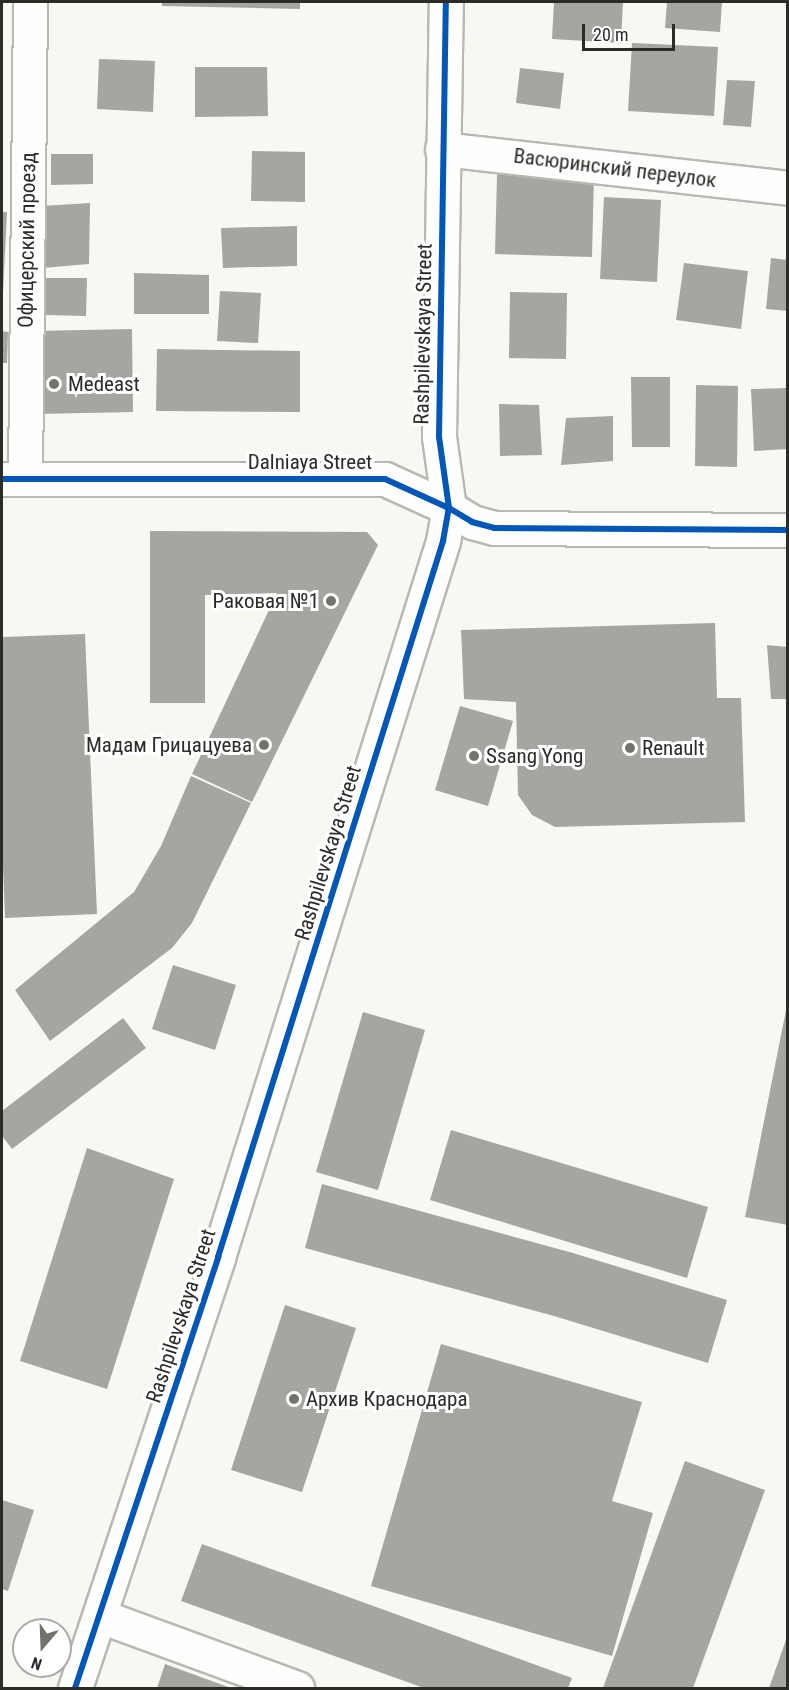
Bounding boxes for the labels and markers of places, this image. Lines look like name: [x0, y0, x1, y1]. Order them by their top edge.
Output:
place label: Medeast: [68, 371, 140, 397]
marker: Medeast: [45, 375, 63, 393]
place label: Раковая №1: [212, 588, 319, 614]
marker: Раковая №1: [324, 594, 338, 608]
place label: Мадам Грицацуева: [86, 732, 252, 758]
place label: Renault: [642, 735, 704, 761]
marker: Мадам Грицацуева: [257, 738, 271, 752]
marker: Renault: [623, 741, 637, 755]
place label: Ssang Yong: [486, 743, 583, 769]
marker: Ssang Yong: [467, 749, 481, 763]
place label: Архив Краснодара: [306, 1386, 467, 1412]
marker: Архив Краснодара: [287, 1392, 301, 1406]

